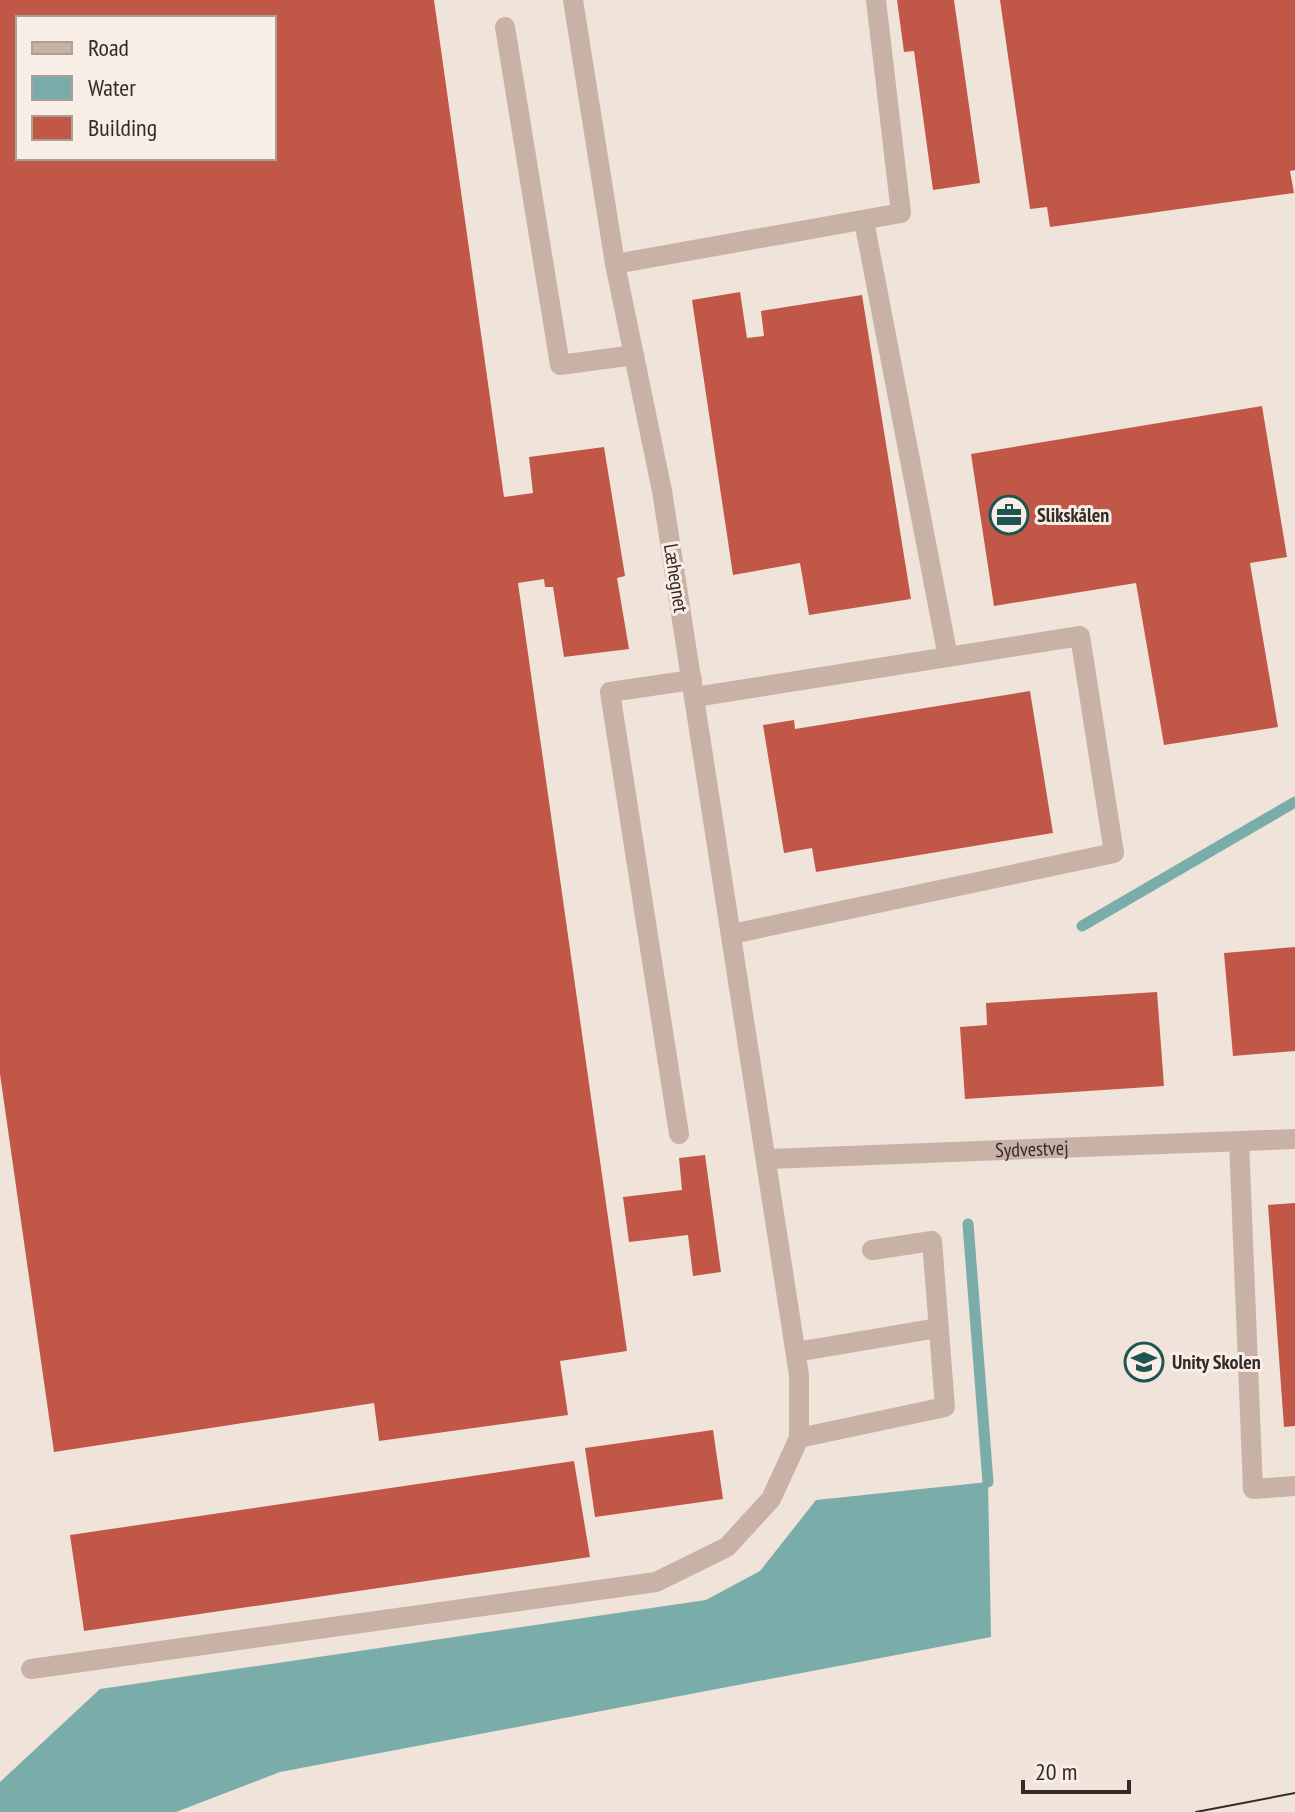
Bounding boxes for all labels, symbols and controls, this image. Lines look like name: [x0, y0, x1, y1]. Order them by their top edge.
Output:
legend: [16, 16, 276, 160]
text: Road: [88, 32, 129, 63]
text: Water: [88, 72, 136, 103]
text: Building: [88, 112, 157, 143]
office icon: Slikskålen: [988, 494, 1030, 536]
place label: Slikskålen: [1037, 502, 1109, 528]
street label: Læhegnet: [658, 542, 694, 615]
street label: Sydvestvej: [995, 1135, 1069, 1163]
school or university icon: Unity Skolen: [1123, 1341, 1165, 1383]
place label: Unity Skolen: [1172, 1349, 1261, 1375]
scale bar: [1023, 1744, 1129, 1794]
text: 20 m: [1035, 1756, 1077, 1787]

